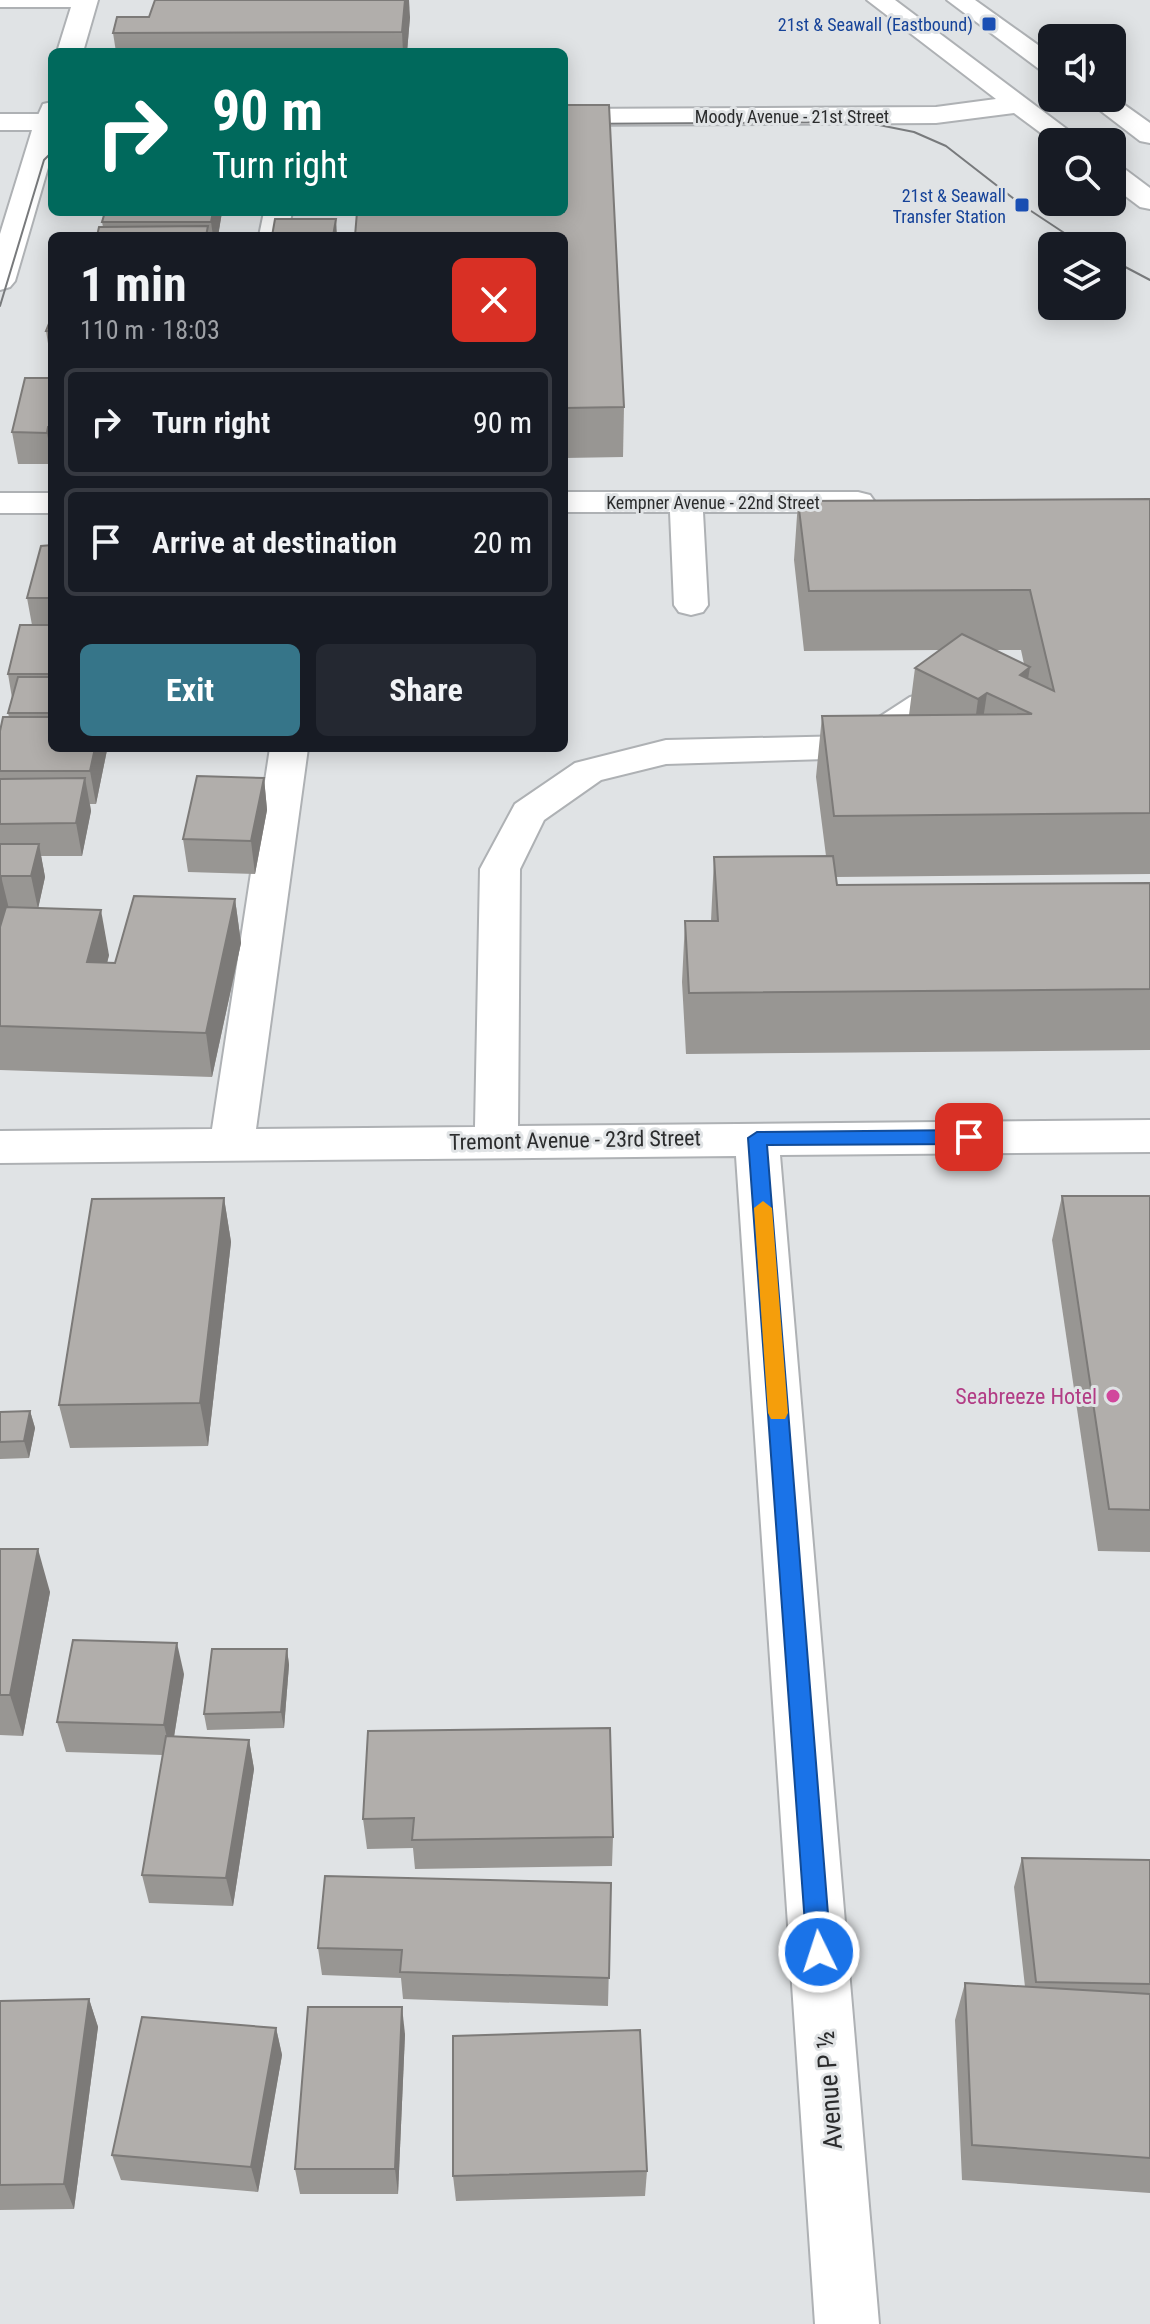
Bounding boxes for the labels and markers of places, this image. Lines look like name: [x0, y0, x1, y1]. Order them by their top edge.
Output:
place label: 21st & Seawall (Eastbound): [778, 14, 973, 36]
marker: 21st & Seawall (Eastbound): [980, 15, 998, 33]
place label: 21st & Seawall Transfer Station: [893, 185, 1006, 227]
marker: 21st & Seawall Transfer Station: [1013, 196, 1031, 214]
pin: [935, 1103, 1003, 1171]
place label: Seabreeze Hotel: [955, 1384, 1097, 1409]
marker: Seabreeze Hotel: [1104, 1387, 1122, 1405]

